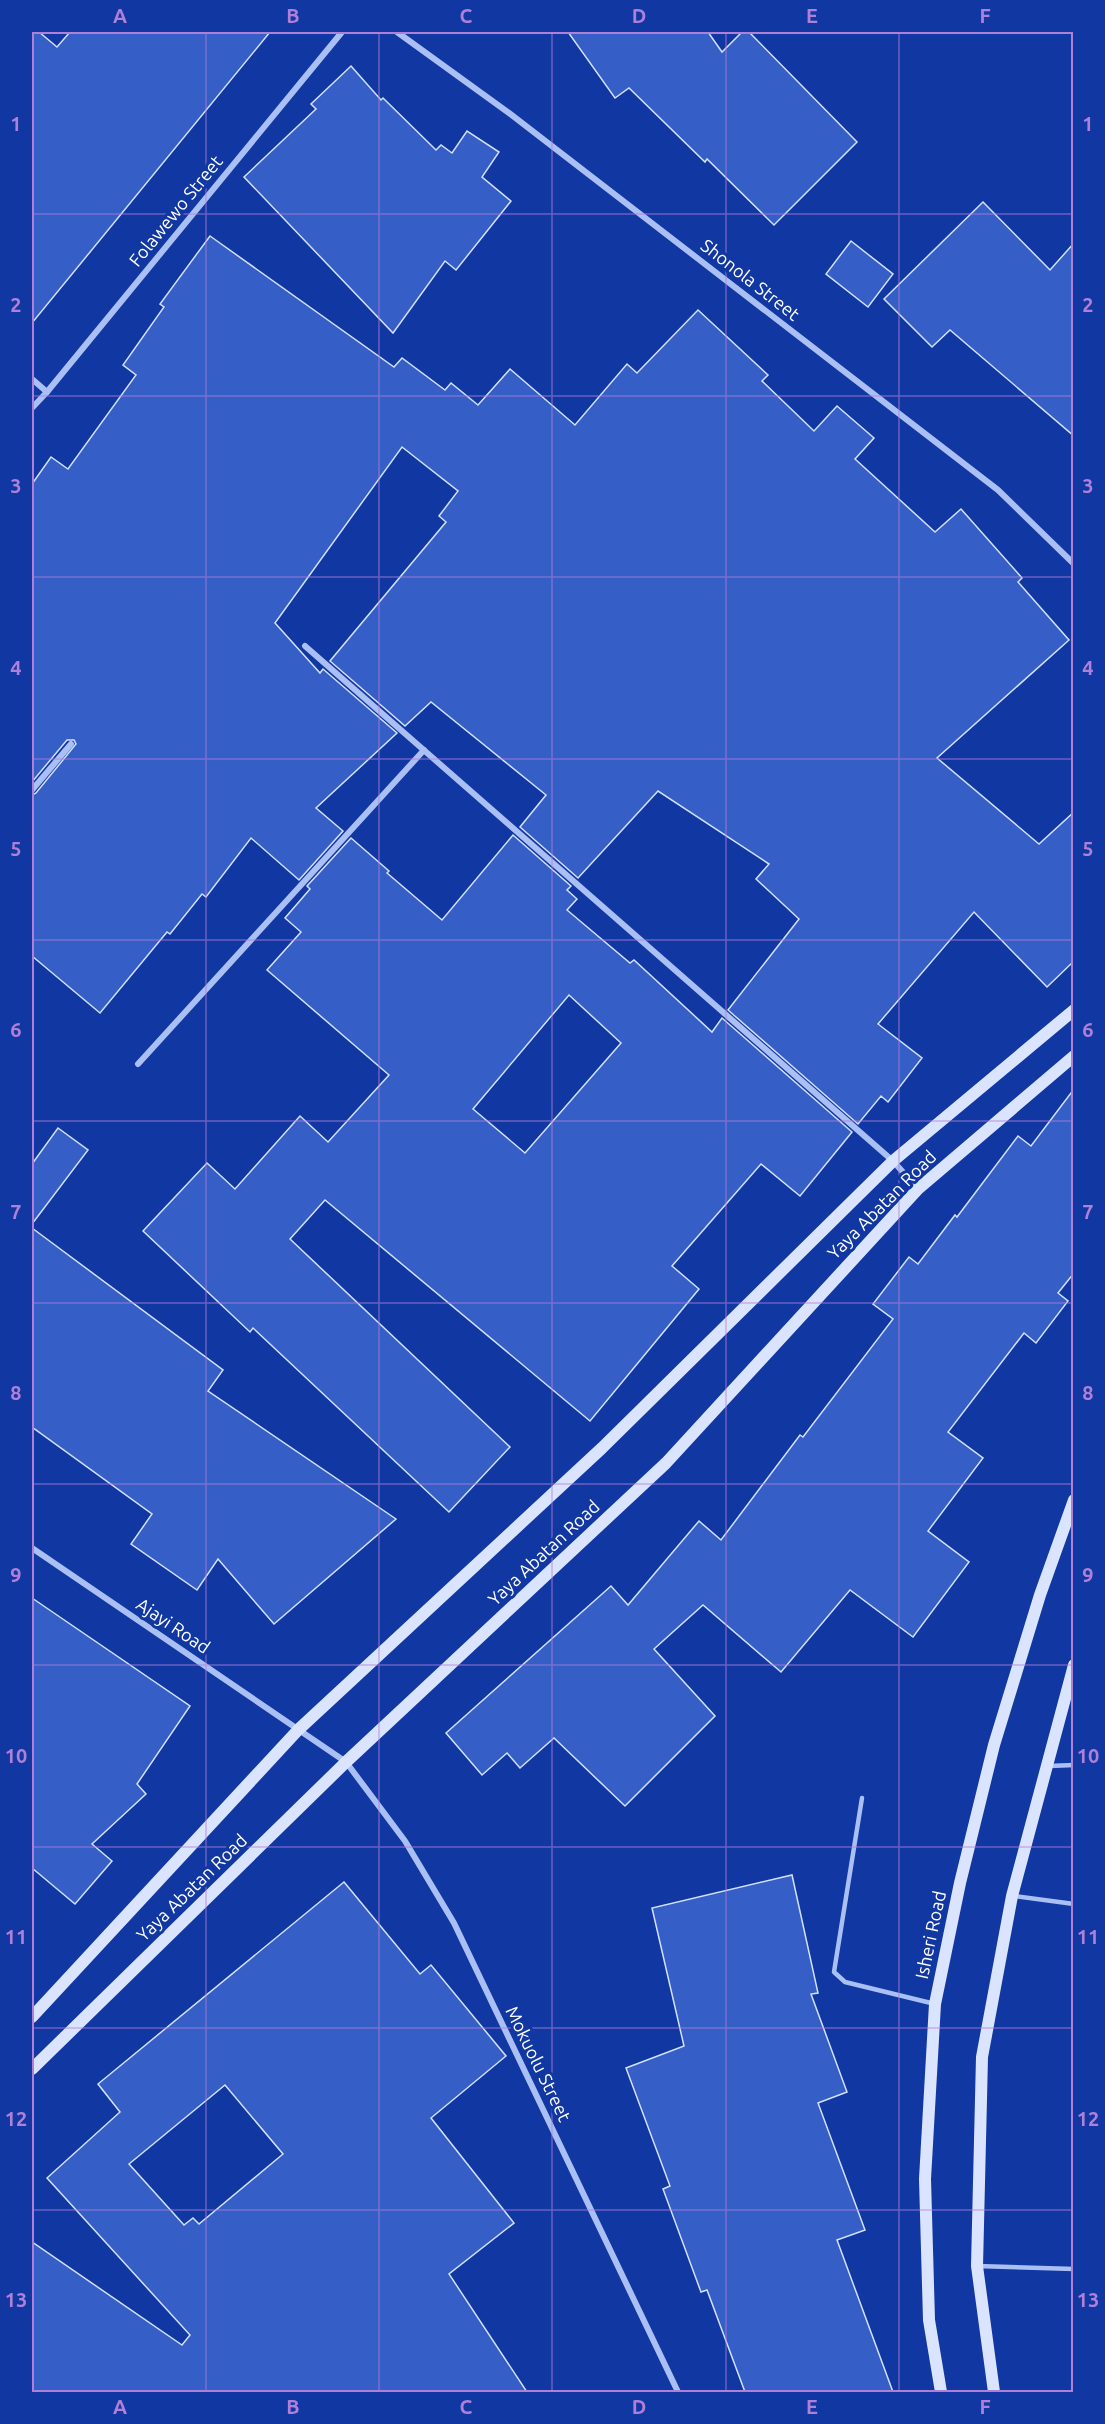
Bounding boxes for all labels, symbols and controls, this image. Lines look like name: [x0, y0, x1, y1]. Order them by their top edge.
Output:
text: A: [113, 4, 127, 27]
text: B: [286, 4, 300, 27]
text: C: [460, 4, 473, 27]
text: D: [632, 4, 646, 27]
text: E: [806, 4, 818, 27]
text: F: [979, 4, 991, 27]
text: 1: [10, 112, 22, 135]
text: 1: [1082, 112, 1094, 135]
street label: Folawewo Street: [124, 151, 226, 270]
street label: Shonola Street: [697, 235, 804, 324]
text: 2: [10, 293, 22, 316]
text: 2: [1082, 293, 1094, 316]
text: 3: [10, 474, 22, 497]
text: 3: [1082, 474, 1094, 497]
text: 4: [10, 656, 22, 679]
text: 4: [1082, 656, 1094, 679]
text: 5: [10, 837, 22, 860]
text: 5: [1082, 837, 1094, 860]
text: 6: [10, 1018, 22, 1041]
text: 6: [1082, 1018, 1094, 1041]
street label: Yaya Abatan Road: [823, 1146, 940, 1263]
text: 7: [10, 1200, 22, 1223]
text: 7: [1082, 1200, 1094, 1223]
text: 8: [10, 1381, 22, 1404]
text: 8: [1082, 1381, 1094, 1404]
street label: Yaya Abatan Road: [484, 1496, 603, 1609]
text: 9: [10, 1563, 22, 1586]
text: 9: [1082, 1563, 1094, 1586]
street label: Ajayi Road: [133, 1593, 214, 1657]
text: 10: [5, 1744, 27, 1767]
text: 10: [1077, 1744, 1099, 1767]
street label: Yaya Abatan Road: [132, 1830, 250, 1945]
street label: Isheri Road: [911, 1889, 949, 1981]
text: 11: [5, 1925, 27, 1948]
text: 11: [1077, 1925, 1099, 1948]
street label: Mokuolu Street: [502, 2003, 575, 2124]
text: 12: [5, 2107, 27, 2130]
text: 12: [1077, 2107, 1099, 2130]
text: 13: [5, 2288, 27, 2311]
text: 13: [1077, 2288, 1099, 2311]
text: A: [113, 2395, 127, 2418]
text: B: [286, 2395, 300, 2418]
text: C: [460, 2395, 473, 2418]
text: D: [632, 2395, 646, 2418]
text: E: [806, 2395, 818, 2418]
text: F: [979, 2395, 991, 2418]

